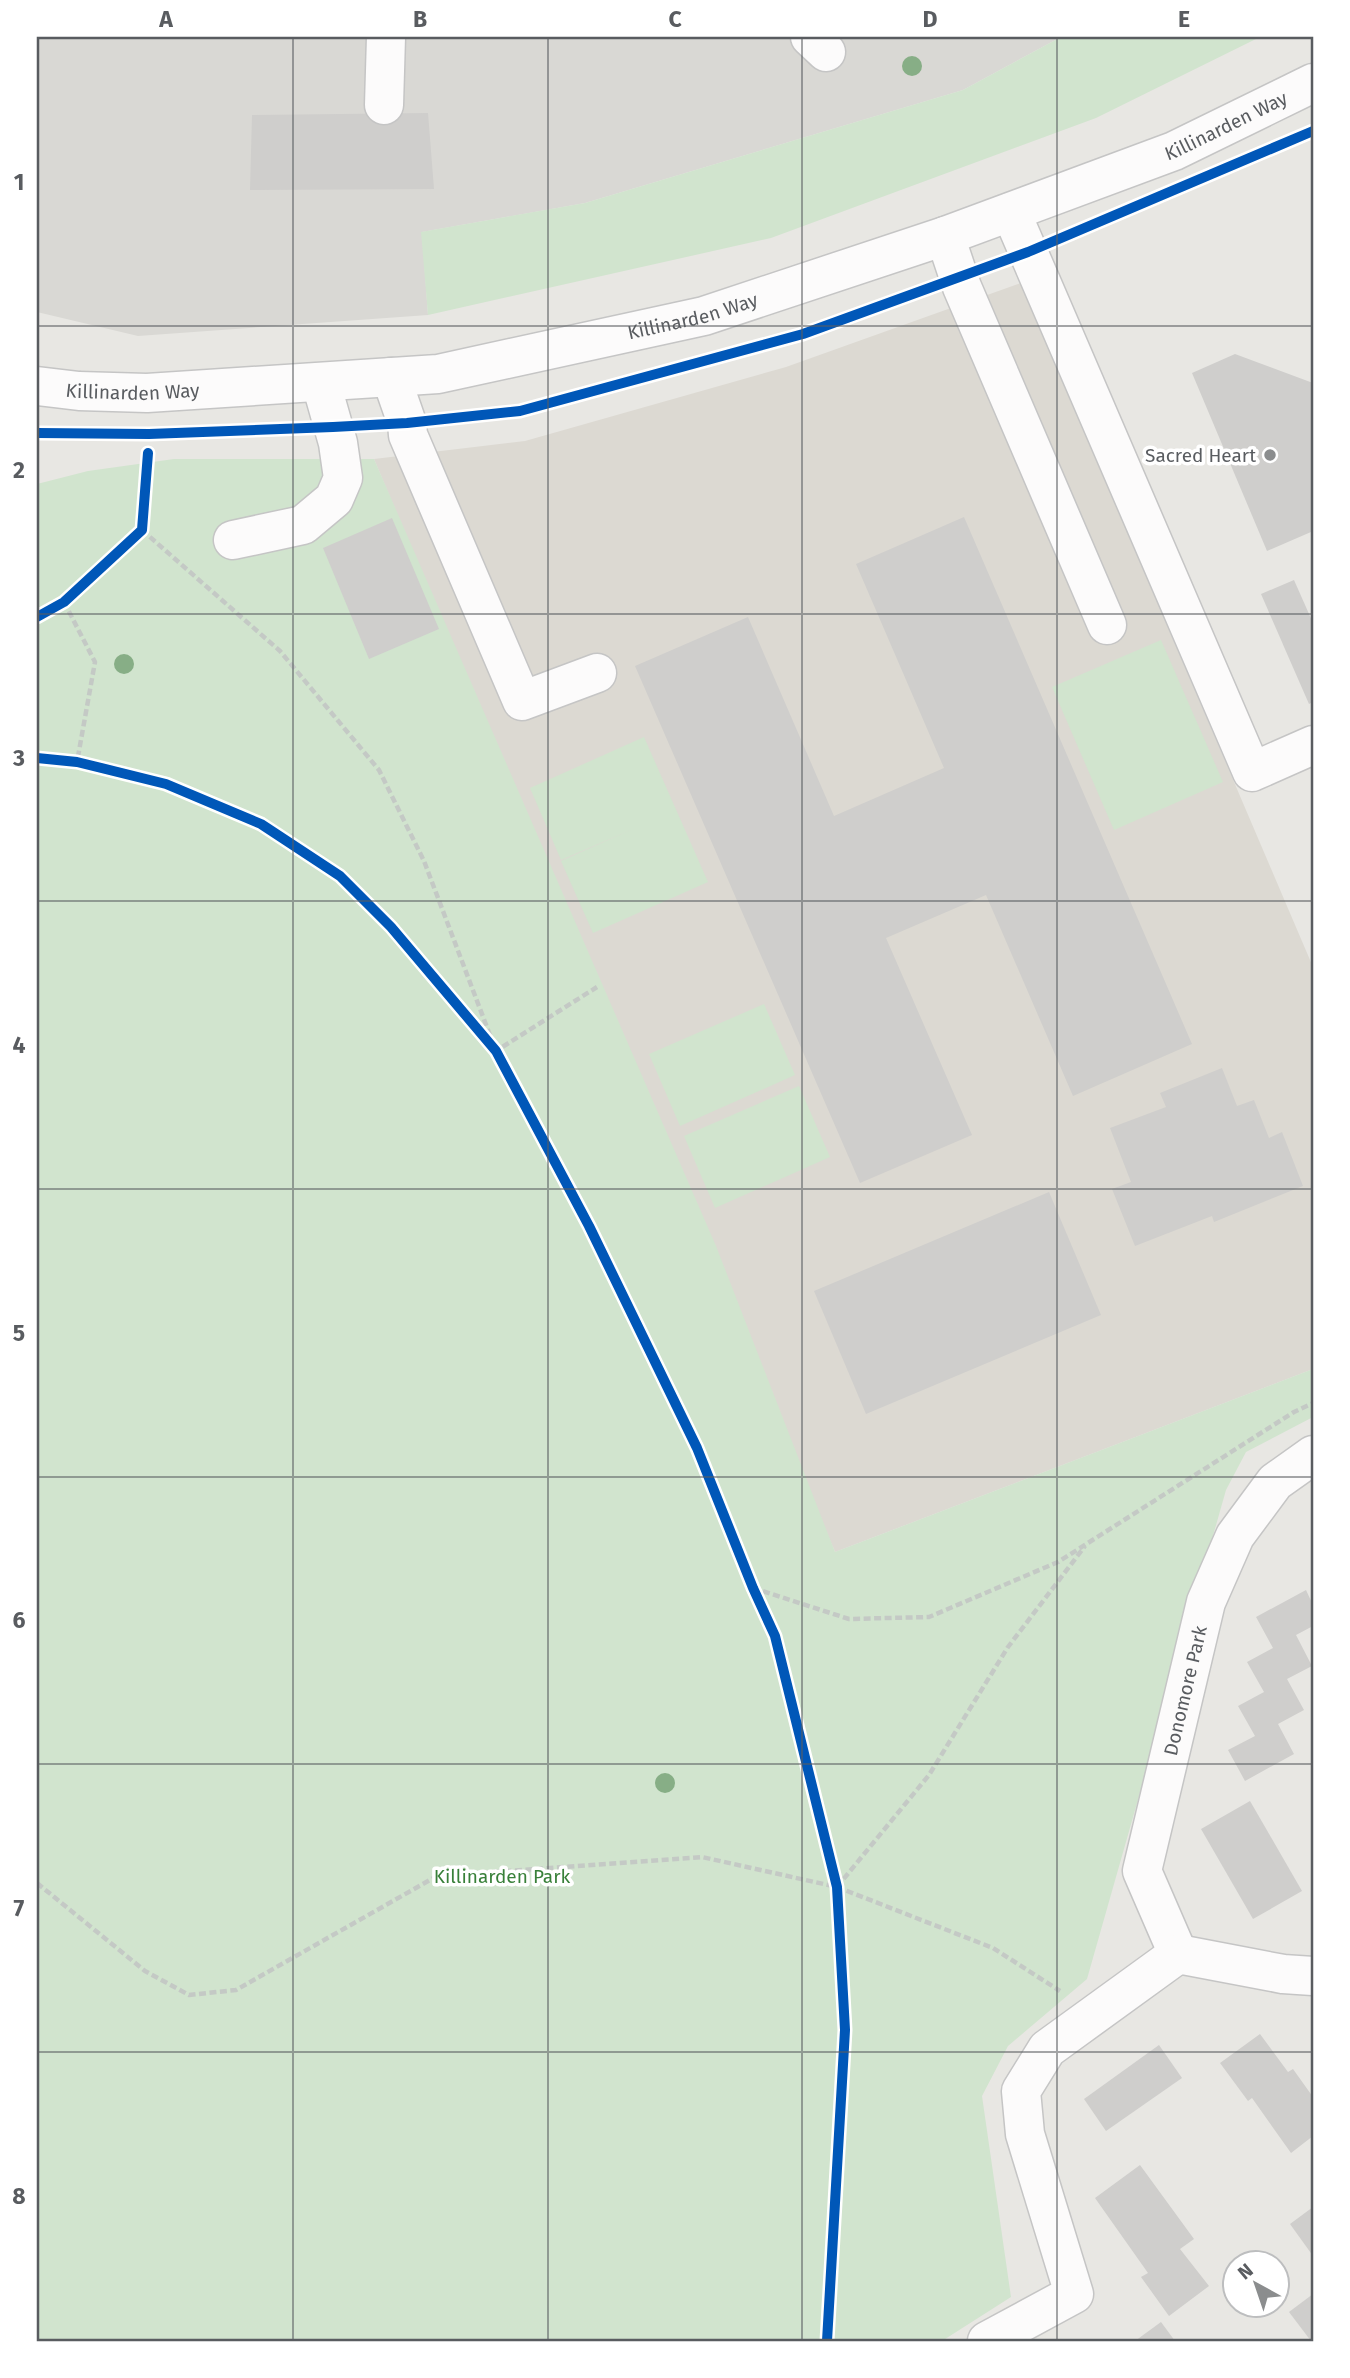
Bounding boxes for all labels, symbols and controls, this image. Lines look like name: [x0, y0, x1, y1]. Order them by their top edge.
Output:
text: A: [158, 5, 173, 33]
text: B: [413, 5, 427, 33]
text: C: [668, 5, 682, 33]
text: D: [923, 5, 938, 33]
text: E: [1178, 5, 1190, 33]
street label: Killinarden Way: [1161, 86, 1291, 165]
text: 1: [14, 168, 24, 196]
street label: Killinarden Way: [625, 287, 761, 344]
street label: Killinarden Way: [65, 378, 201, 405]
place label: Sacred Heart: [1145, 444, 1256, 467]
marker: Sacred Heart: [1262, 447, 1278, 463]
text: 2: [13, 456, 25, 484]
text: 3: [12, 744, 25, 772]
text: 4: [13, 1031, 26, 1059]
text: 5: [13, 1319, 25, 1347]
text: 6: [13, 1606, 26, 1634]
street label: Donomore Park: [1158, 1623, 1212, 1758]
park label: Killinarden Park: [434, 1865, 571, 1888]
text: 7: [14, 1894, 25, 1922]
text: 8: [12, 2182, 26, 2210]
north arrow: [1220, 2248, 1290, 2318]
text: N: [1233, 2258, 1258, 2284]

